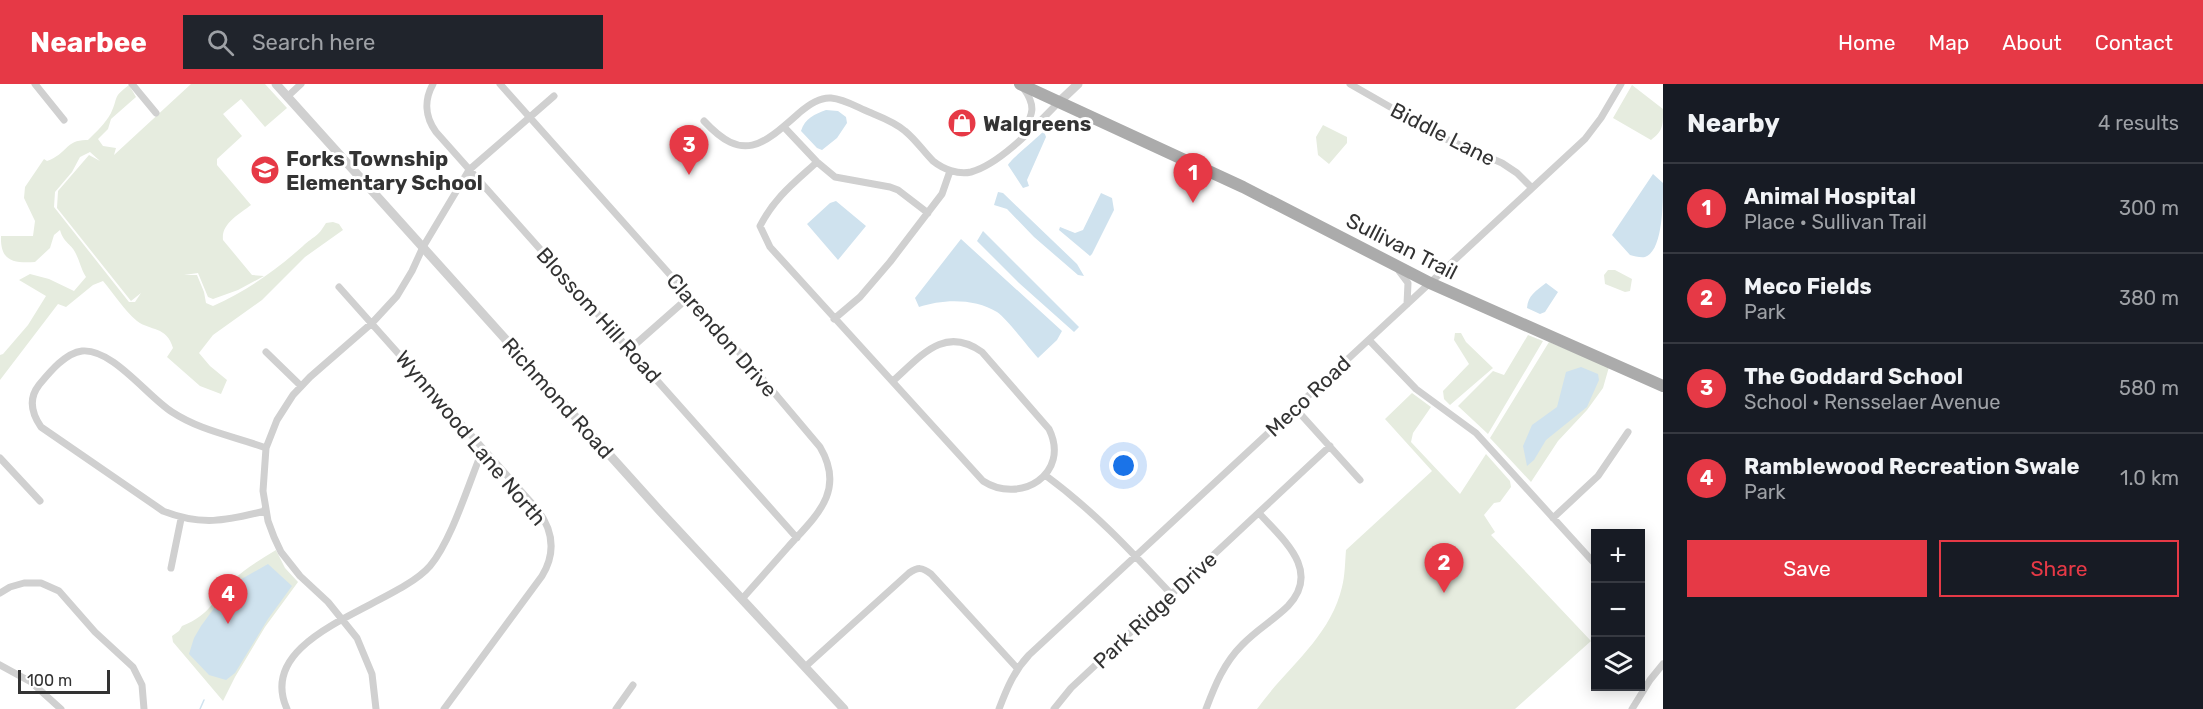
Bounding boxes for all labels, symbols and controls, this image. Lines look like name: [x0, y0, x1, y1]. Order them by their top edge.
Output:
search box: [183, 15, 603, 69]
text: Nearbee: [30, 26, 147, 59]
icon: search: [204, 26, 237, 59]
text: Search here: [252, 29, 375, 56]
text: Home: [1838, 30, 1895, 55]
text: Map: [1928, 30, 1969, 55]
text: About: [2002, 30, 2062, 55]
text: Contact: [2095, 30, 2173, 55]
street label: Biddle Lane: [1387, 97, 1499, 171]
shop icon: Walgreens: [946, 107, 978, 139]
text: Nearby: [1687, 108, 1780, 139]
place label: Walgreens: [983, 111, 1091, 136]
text: 4 results: [2098, 111, 2179, 135]
pin: 3: [670, 126, 708, 175]
place label: Forks Township Elementary School: [286, 146, 483, 195]
school or university icon: Forks Township Elementary School: [249, 154, 281, 186]
pin: 1: [1174, 154, 1212, 203]
text: Animal Hospital: [1744, 183, 1916, 210]
text: 1: [1702, 196, 1711, 220]
text: 300 m: [2119, 196, 2179, 220]
street label: Sullivan Trail: [1342, 207, 1462, 285]
text: Place · Sullivan Trail: [1744, 210, 1927, 234]
street label: Blossom Hill Road: [532, 242, 666, 388]
street label: Clarendon Drive: [661, 268, 783, 402]
text: Meco Fields: [1744, 273, 1872, 300]
text: 2: [1700, 286, 1713, 310]
text: 380 m: [2119, 286, 2179, 310]
text: Park: [1744, 300, 1786, 324]
street label: Richmond Road: [497, 332, 619, 464]
street label: Wynnwood Lane North: [390, 345, 552, 531]
street label: Meco Road: [1260, 350, 1356, 442]
text: The Goddard School: [1744, 363, 1963, 390]
text: 3: [1700, 376, 1713, 400]
text: 580 m: [2119, 376, 2179, 400]
text: School · Rensselaer Avenue: [1744, 390, 2000, 414]
your location: [1109, 451, 1138, 480]
text: Ramblewood Recreation Swale: [1744, 453, 2080, 480]
text: 4: [1700, 466, 1713, 490]
text: 1.0 km: [2120, 466, 2179, 490]
text: Park: [1744, 480, 1786, 504]
map controls: [1591, 529, 1645, 691]
button: +: [1591, 529, 1645, 583]
button: Save: [1687, 540, 1927, 597]
button: Share: [1939, 540, 2179, 597]
pin: 2: [1424, 544, 1464, 593]
street label: Park Ridge Drive: [1088, 546, 1222, 674]
pin: 4: [208, 574, 248, 624]
button: −: [1591, 583, 1645, 637]
button: layers: [1591, 637, 1645, 691]
scale bar: [18, 667, 110, 694]
text: 100 m: [27, 671, 72, 690]

